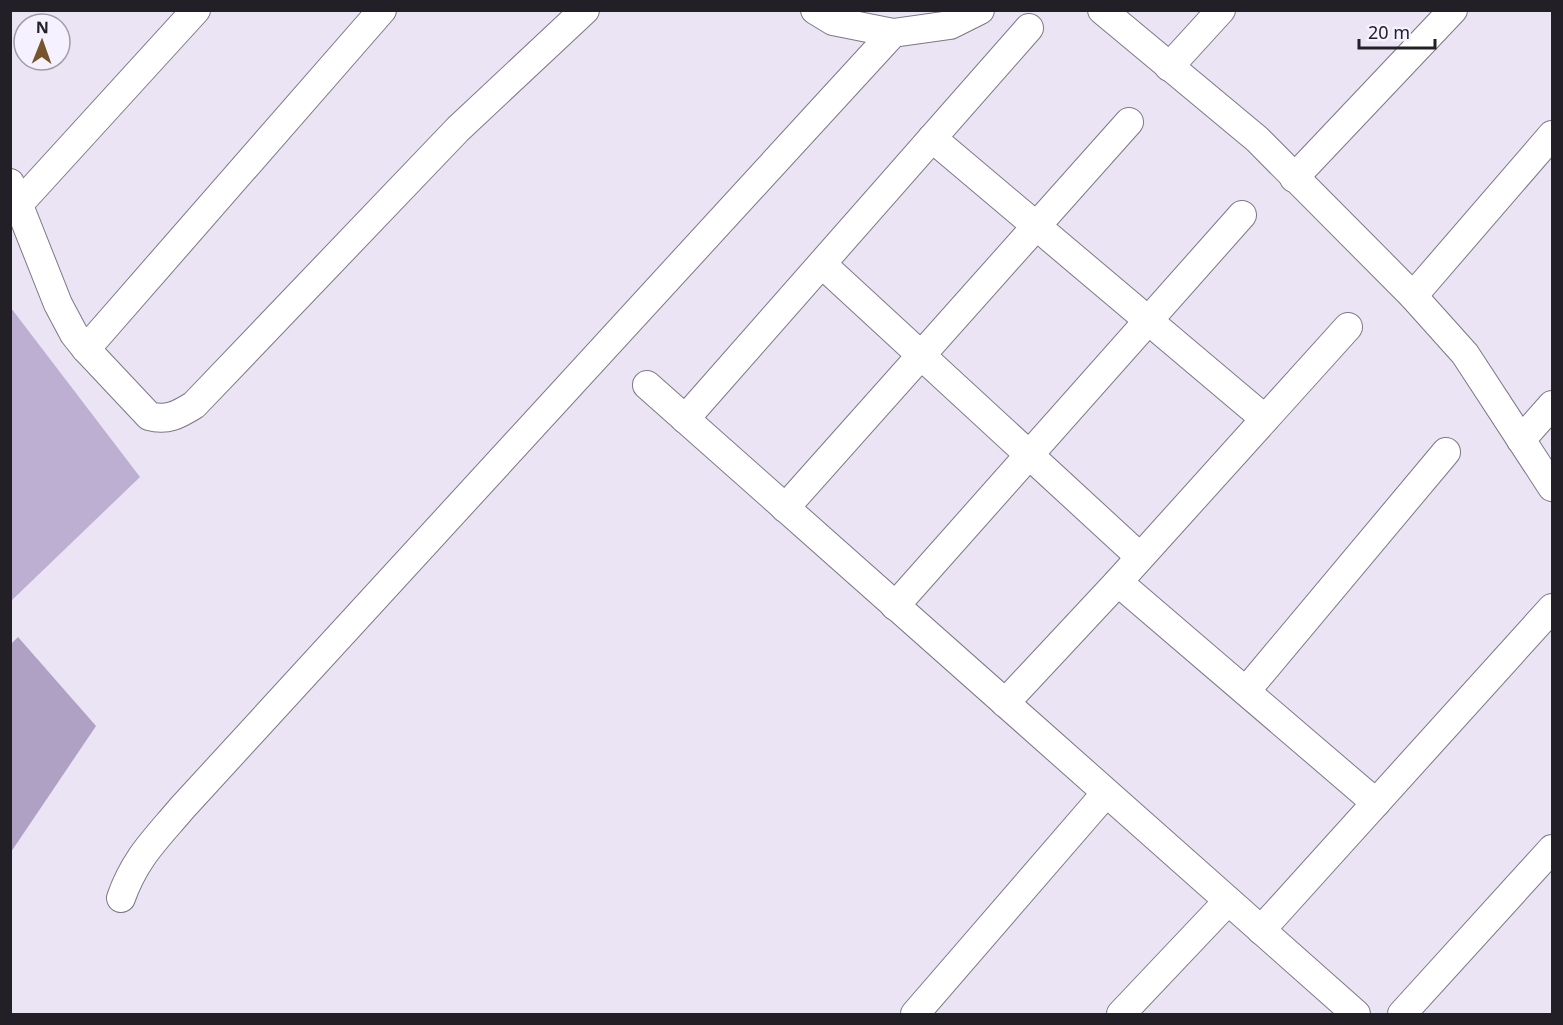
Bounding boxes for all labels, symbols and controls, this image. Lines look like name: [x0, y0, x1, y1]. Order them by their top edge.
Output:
north arrow: [12, 12, 72, 72]
scale bar: [1359, 12, 1436, 50]
text: N: [36, 16, 49, 38]
text: 20 m: [1368, 20, 1410, 44]

